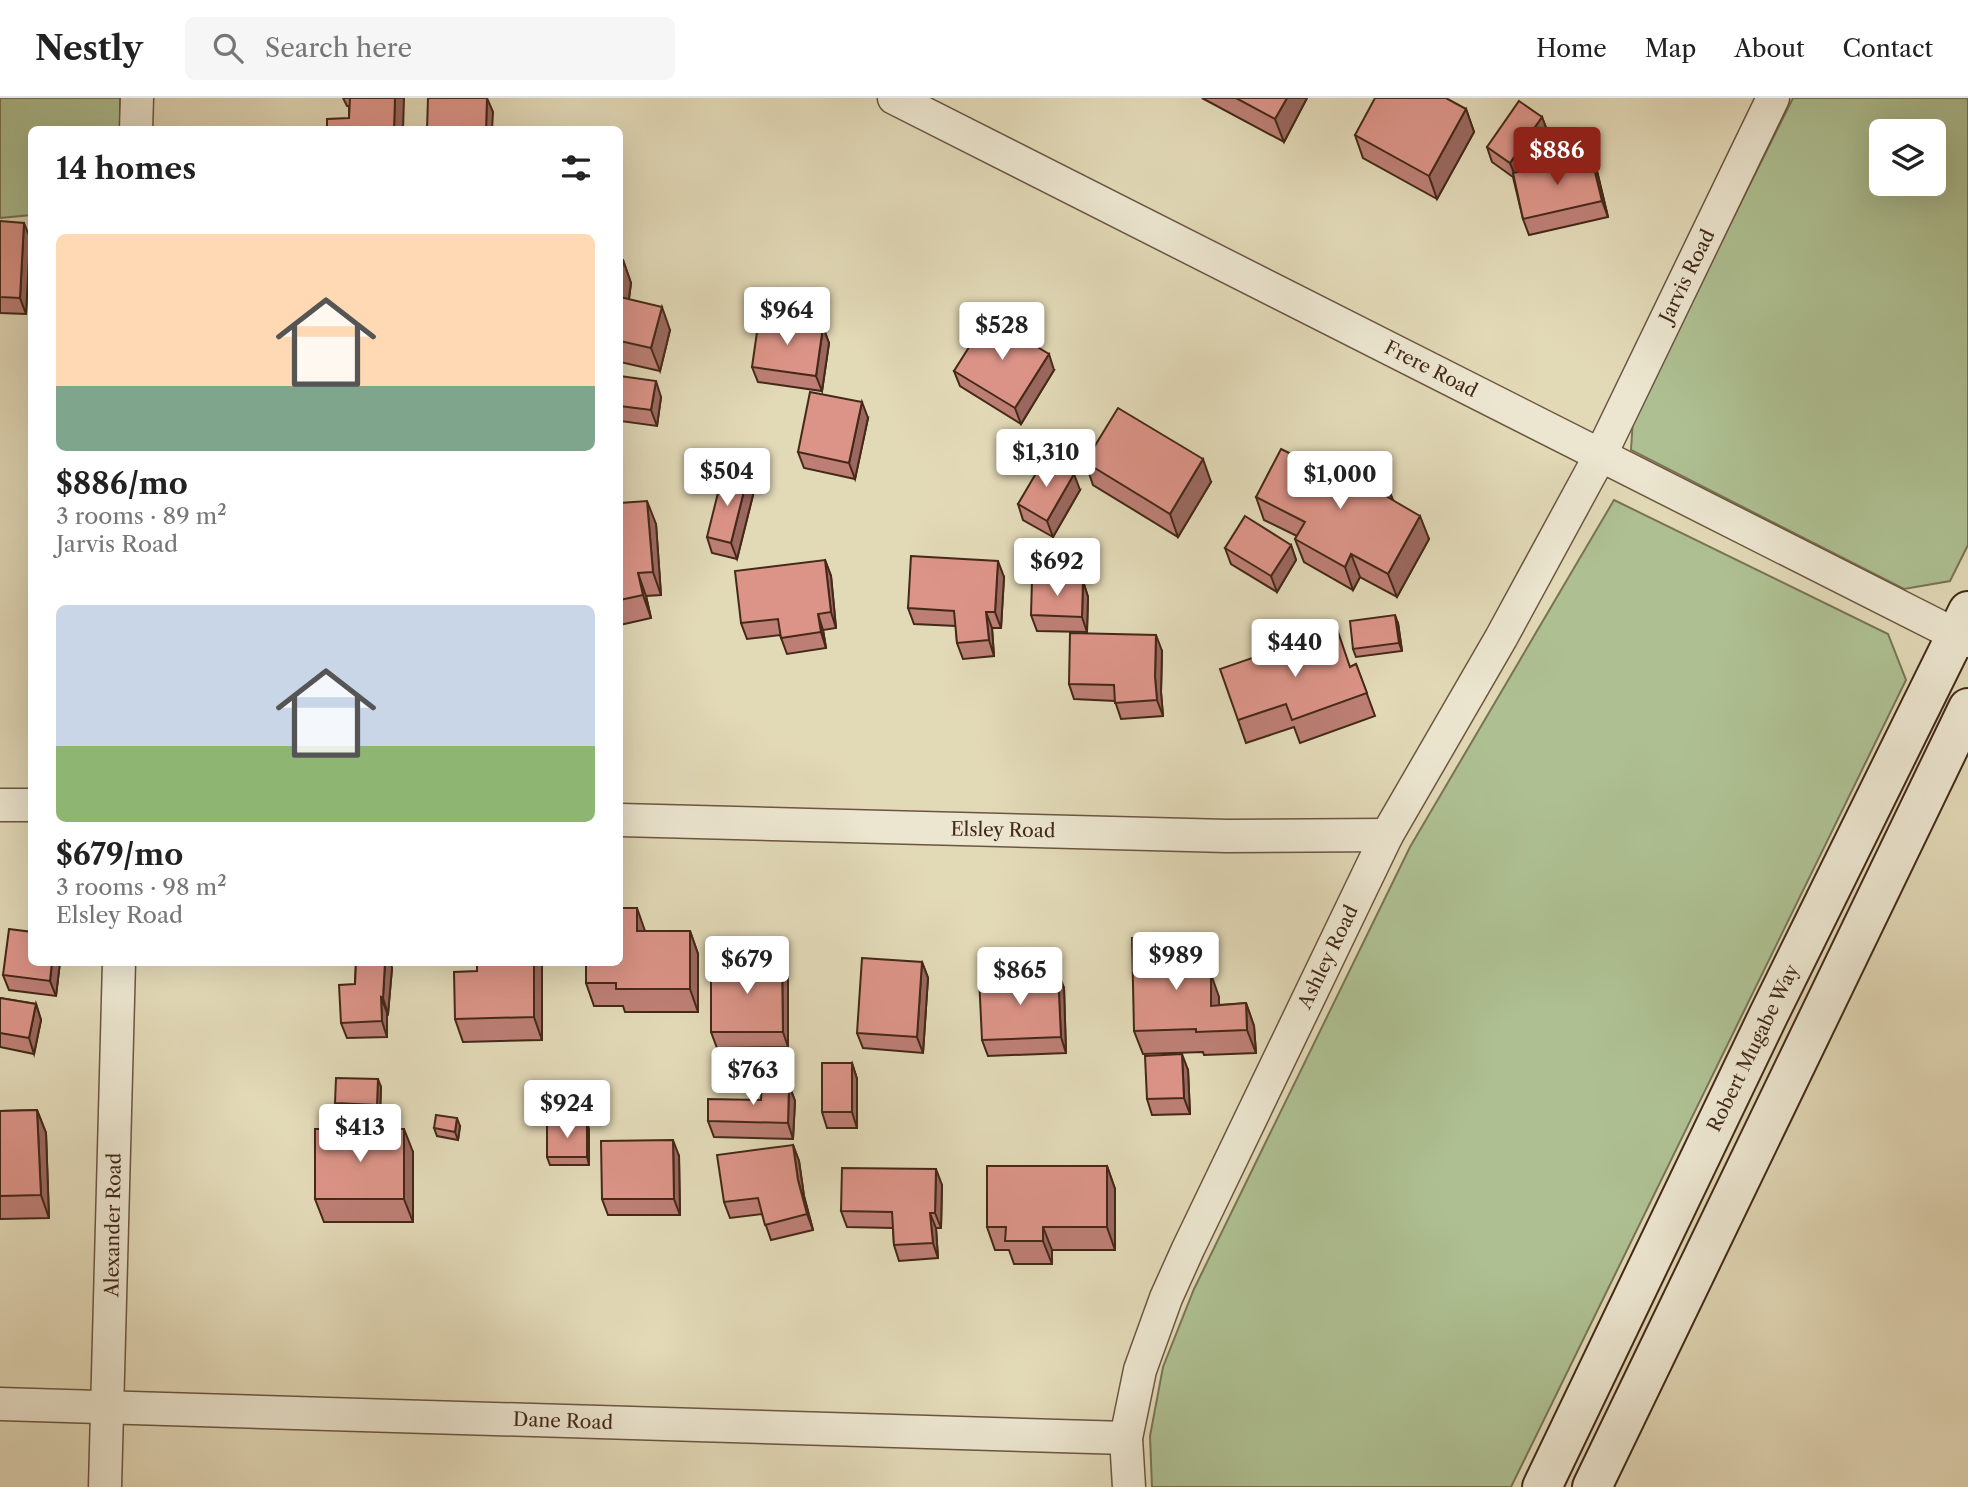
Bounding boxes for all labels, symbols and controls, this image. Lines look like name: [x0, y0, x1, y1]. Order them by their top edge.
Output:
search box: [185, 17, 675, 80]
text: Nestly: [35, 28, 143, 69]
icon: search: [209, 29, 247, 67]
text: Search here: [265, 32, 412, 64]
text: Home: [1536, 34, 1607, 63]
text: Map: [1645, 34, 1696, 63]
text: About: [1734, 34, 1805, 63]
text: Contact: [1843, 34, 1933, 63]
map controls: [1869, 119, 1946, 196]
button: layers: [1869, 119, 1946, 196]
pin: $886: [1516, 127, 1598, 187]
text: $886: [1530, 136, 1584, 164]
icon: filters: [557, 149, 595, 187]
text: 14 homes: [56, 150, 196, 187]
street label: Jarvis Road: [1653, 225, 1720, 329]
icon: home: [263, 279, 389, 405]
pin: $964: [746, 288, 828, 347]
text: $964: [760, 296, 814, 324]
pin: $528: [961, 302, 1043, 362]
text: $528: [975, 311, 1029, 339]
street label: Frere Road: [1381, 336, 1482, 402]
pin: $1,310: [989, 430, 1103, 489]
text: $1,310: [1012, 438, 1080, 466]
pin: $504: [686, 448, 768, 508]
pin: $1,000: [1283, 452, 1397, 511]
text: $504: [700, 457, 754, 485]
text: $1,000: [1303, 460, 1377, 488]
text: $886/mo: [56, 465, 188, 502]
text: 3 rooms · 89 m²: [56, 502, 227, 530]
text: Jarvis Road: [56, 530, 178, 558]
pin: $692: [1016, 538, 1098, 598]
text: $692: [1030, 547, 1084, 575]
pin: $440: [1254, 620, 1336, 679]
text: $440: [1268, 628, 1322, 656]
icon: home: [263, 650, 389, 776]
street label: Elsley Road: [950, 818, 1056, 842]
text: $679/mo: [56, 836, 183, 873]
text: 3 rooms · 98 m²: [56, 873, 227, 901]
text: Elsley Road: [56, 901, 183, 929]
street label: Ashley Road: [1293, 901, 1363, 1013]
pin: $989: [1135, 932, 1217, 992]
pin: $679: [706, 936, 788, 996]
text: $989: [1149, 941, 1203, 969]
text: $679: [721, 945, 773, 973]
pin: $865: [979, 948, 1061, 1007]
text: $865: [993, 956, 1047, 984]
street label: Robert Mugabe Way: [1702, 960, 1804, 1136]
pin: $763: [712, 1048, 794, 1107]
text: $763: [727, 1056, 779, 1084]
pin: $924: [526, 1080, 608, 1140]
text: $924: [540, 1089, 594, 1117]
pin: $413: [319, 1104, 401, 1164]
text: $413: [335, 1113, 385, 1141]
street label: Alexander Road: [100, 1152, 126, 1298]
street label: Dane Road: [513, 1408, 614, 1434]

